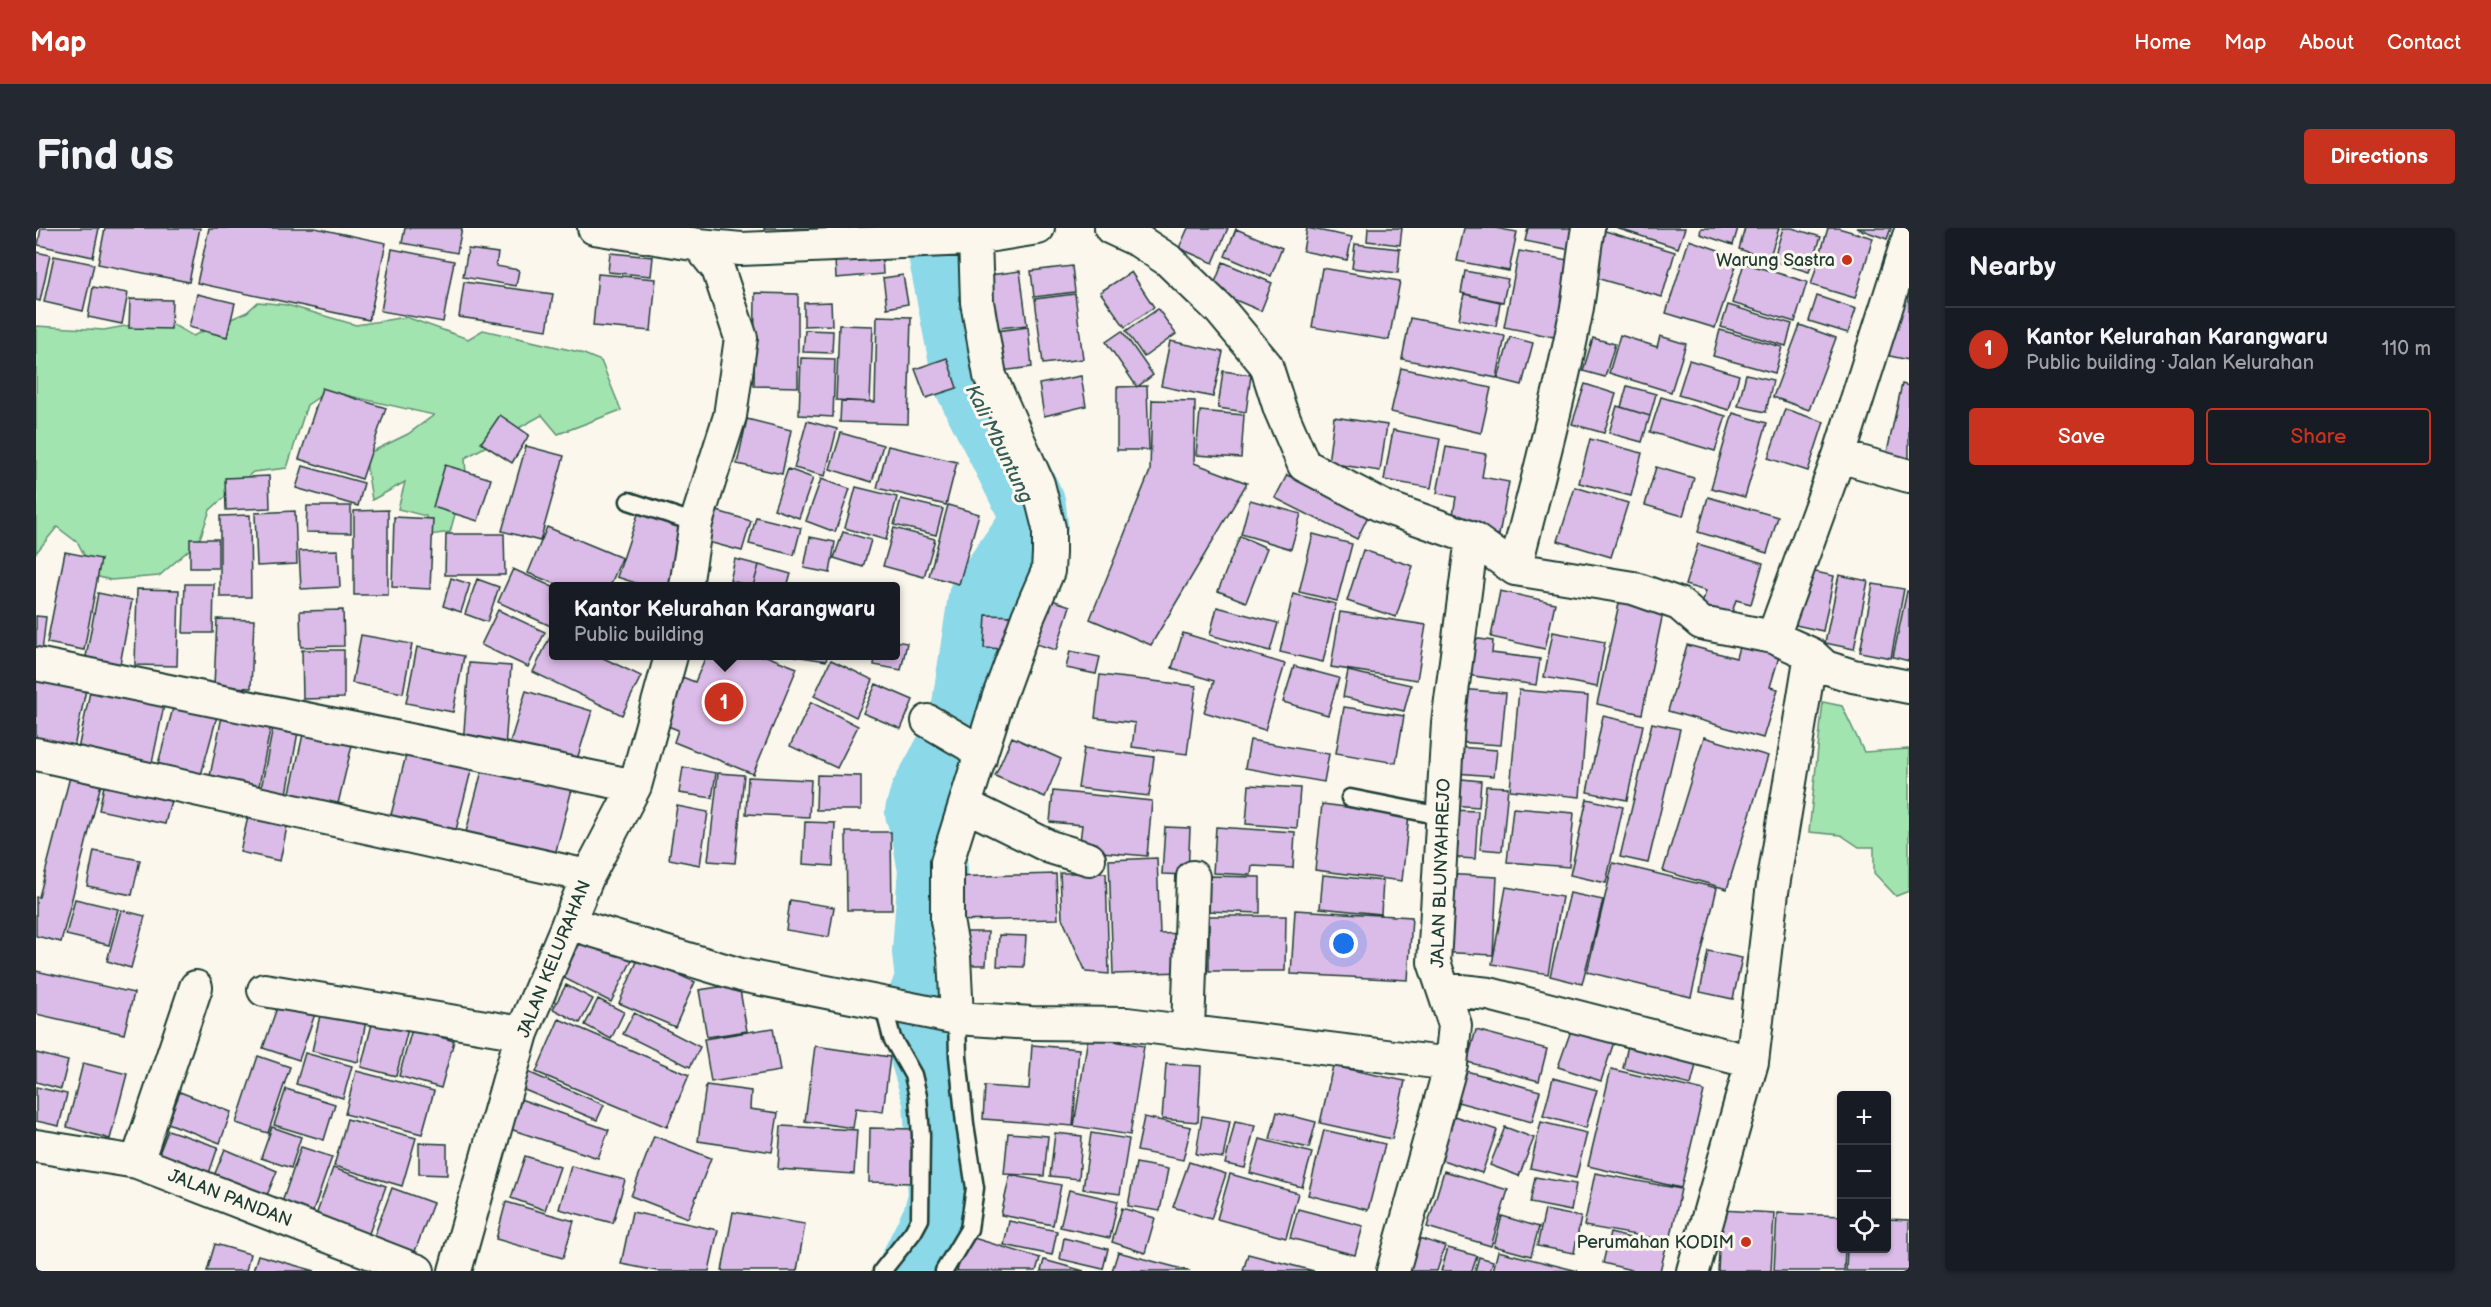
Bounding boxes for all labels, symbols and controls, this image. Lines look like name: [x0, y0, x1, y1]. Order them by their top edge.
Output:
text: Map: [30, 26, 86, 59]
text: Home: [2134, 30, 2191, 55]
text: Map: [2224, 30, 2266, 55]
text: About: [2299, 30, 2354, 55]
text: Contact: [2387, 30, 2461, 55]
button: Directions: [2304, 129, 2455, 184]
text: Find us: [36, 131, 174, 182]
place label: Warung Sastra: [1716, 250, 1835, 271]
text: Nearby: [1969, 252, 2056, 283]
marker: Warung Sastra: [1840, 253, 1854, 267]
text: Kantor Kelurahan Karangwaru: [2026, 324, 2328, 351]
text: 1: [1984, 337, 1993, 361]
text: 110 m: [2382, 337, 2431, 361]
text: Public building · Jalan Kelurahan: [2026, 351, 2314, 375]
water label: Kali Mbuntung: [960, 381, 1038, 507]
button: Save: [1969, 408, 2194, 465]
button: Share: [2206, 408, 2431, 465]
popup: [549, 582, 900, 660]
text: Kantor Kelurahan Karangwaru: [574, 596, 875, 623]
text: Public building: [574, 623, 704, 647]
pin: 1: [704, 680, 744, 724]
street label: JALAN BLUNYAHREJO: [1427, 778, 1455, 968]
street label: JALAN KELURAHAN: [513, 877, 595, 1041]
your location: [1329, 929, 1358, 958]
map controls: [1837, 1091, 1891, 1253]
button: +: [1837, 1091, 1891, 1145]
button: −: [1837, 1145, 1891, 1199]
street label: JALAN PANDAN: [165, 1165, 295, 1231]
button: locate: [1837, 1199, 1891, 1253]
place label: Perumahan KODIM: [1577, 1232, 1734, 1253]
marker: Perumahan KODIM: [1739, 1235, 1753, 1249]

